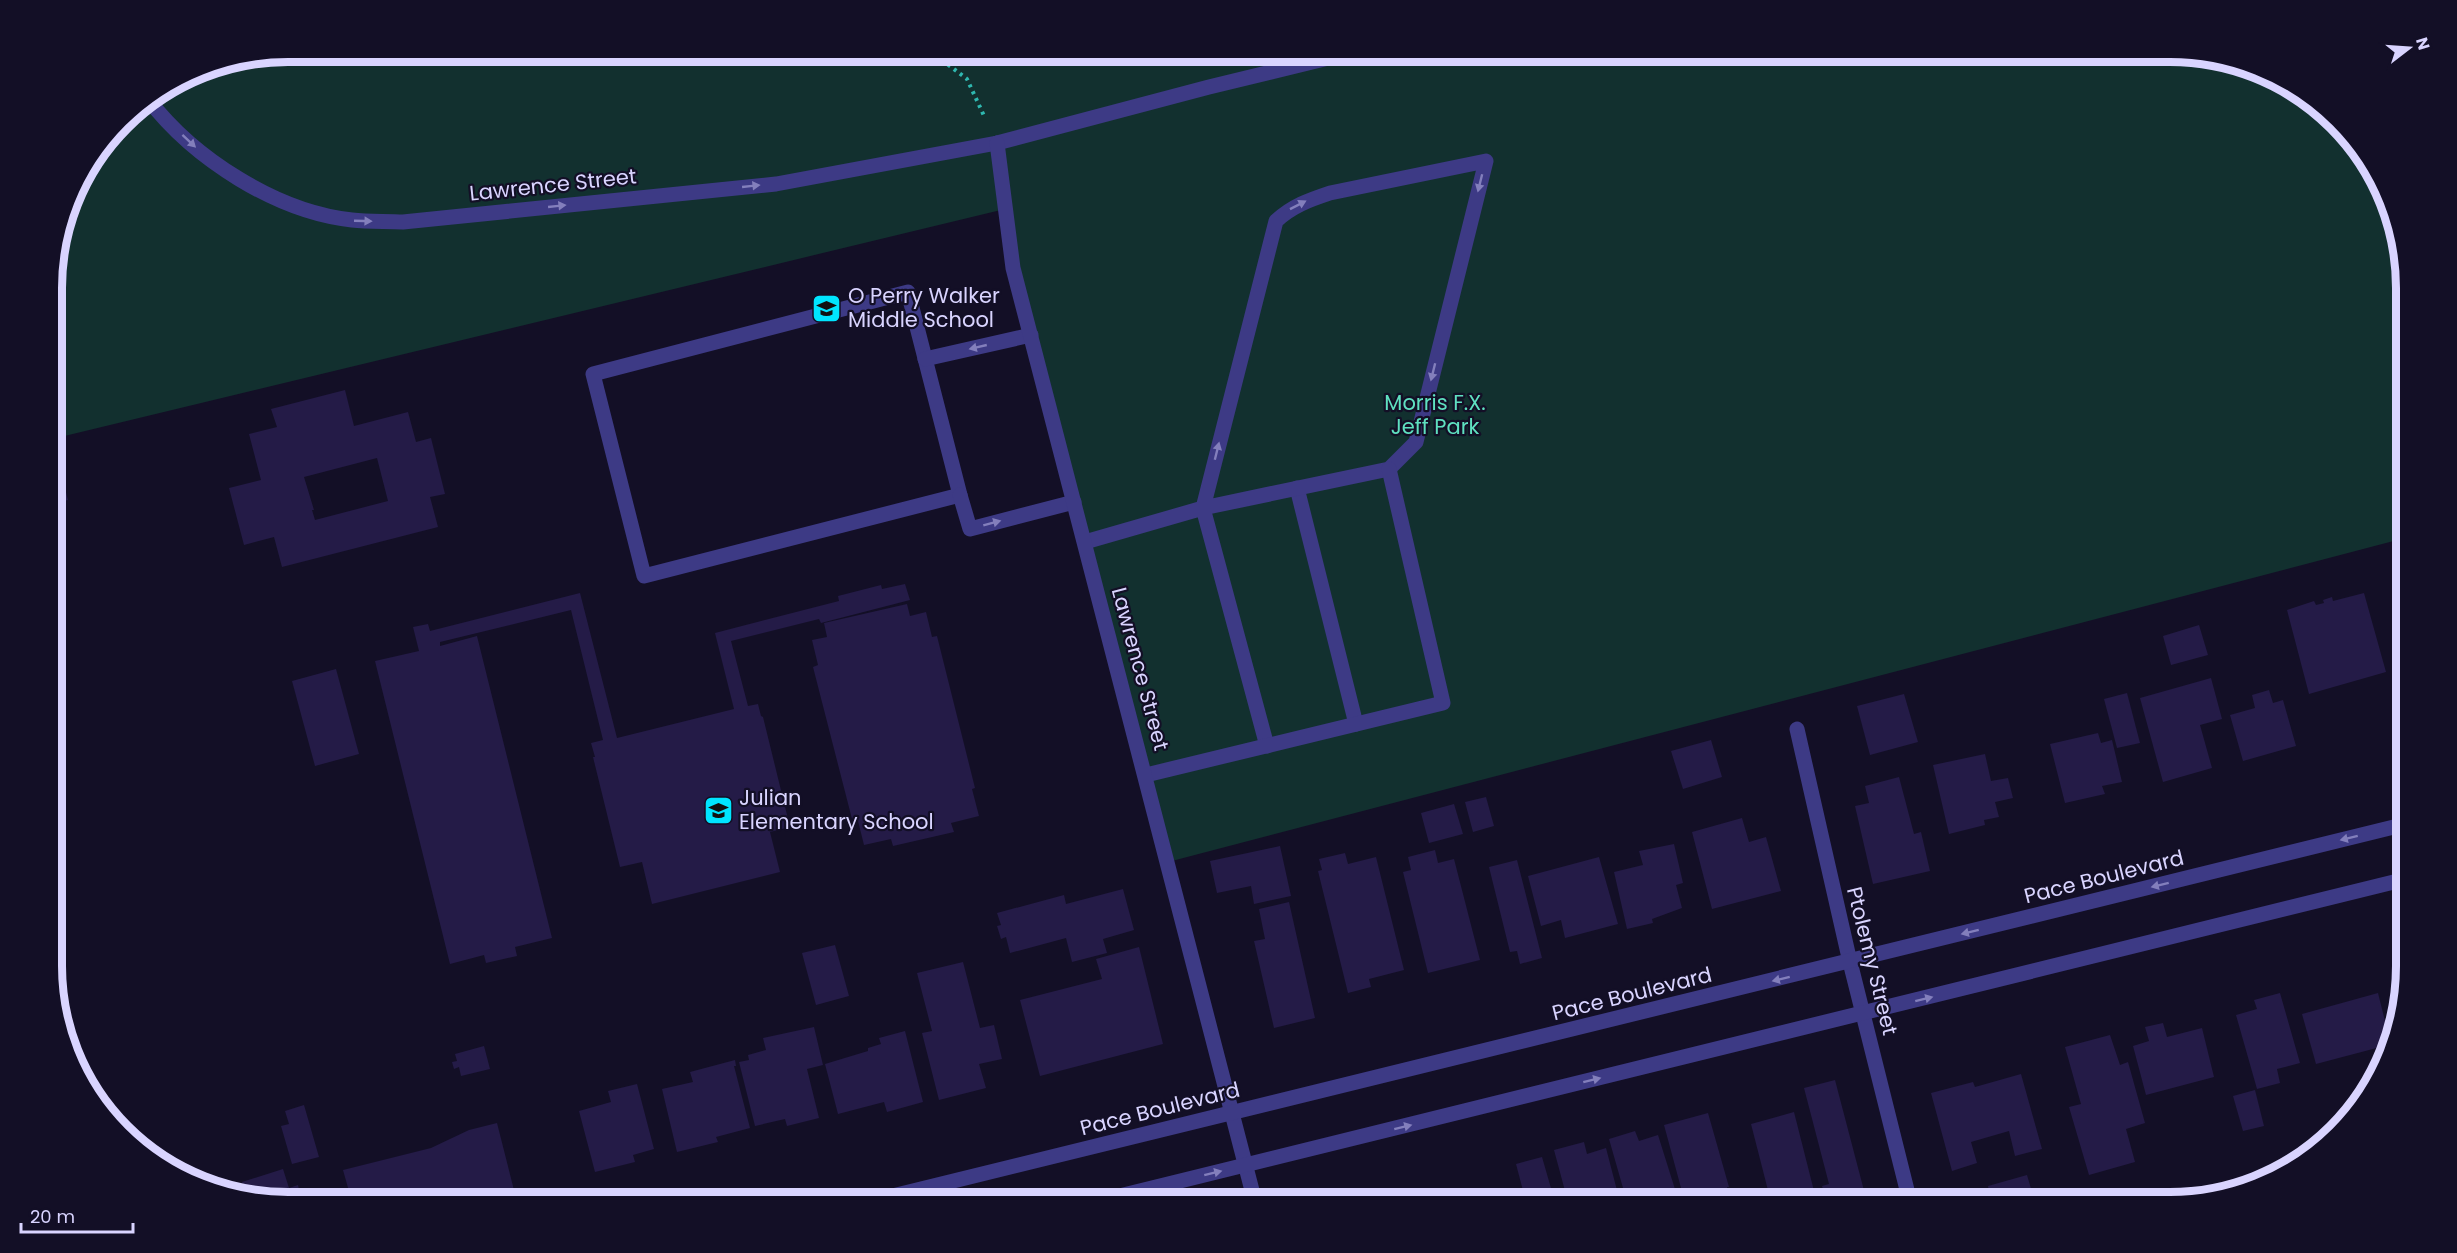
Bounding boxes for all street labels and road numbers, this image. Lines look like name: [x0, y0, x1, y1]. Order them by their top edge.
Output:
street label: Lawrence Street: [468, 161, 638, 208]
street label: Lawrence Street: [1105, 584, 1176, 754]
street label: Pace Boulevard: [2021, 843, 2187, 910]
street label: Ptolemy Street: [1840, 884, 1905, 1038]
street label: Pace Boulevard: [1549, 960, 1715, 1027]
street label: Pace Boulevard: [1077, 1075, 1243, 1142]

